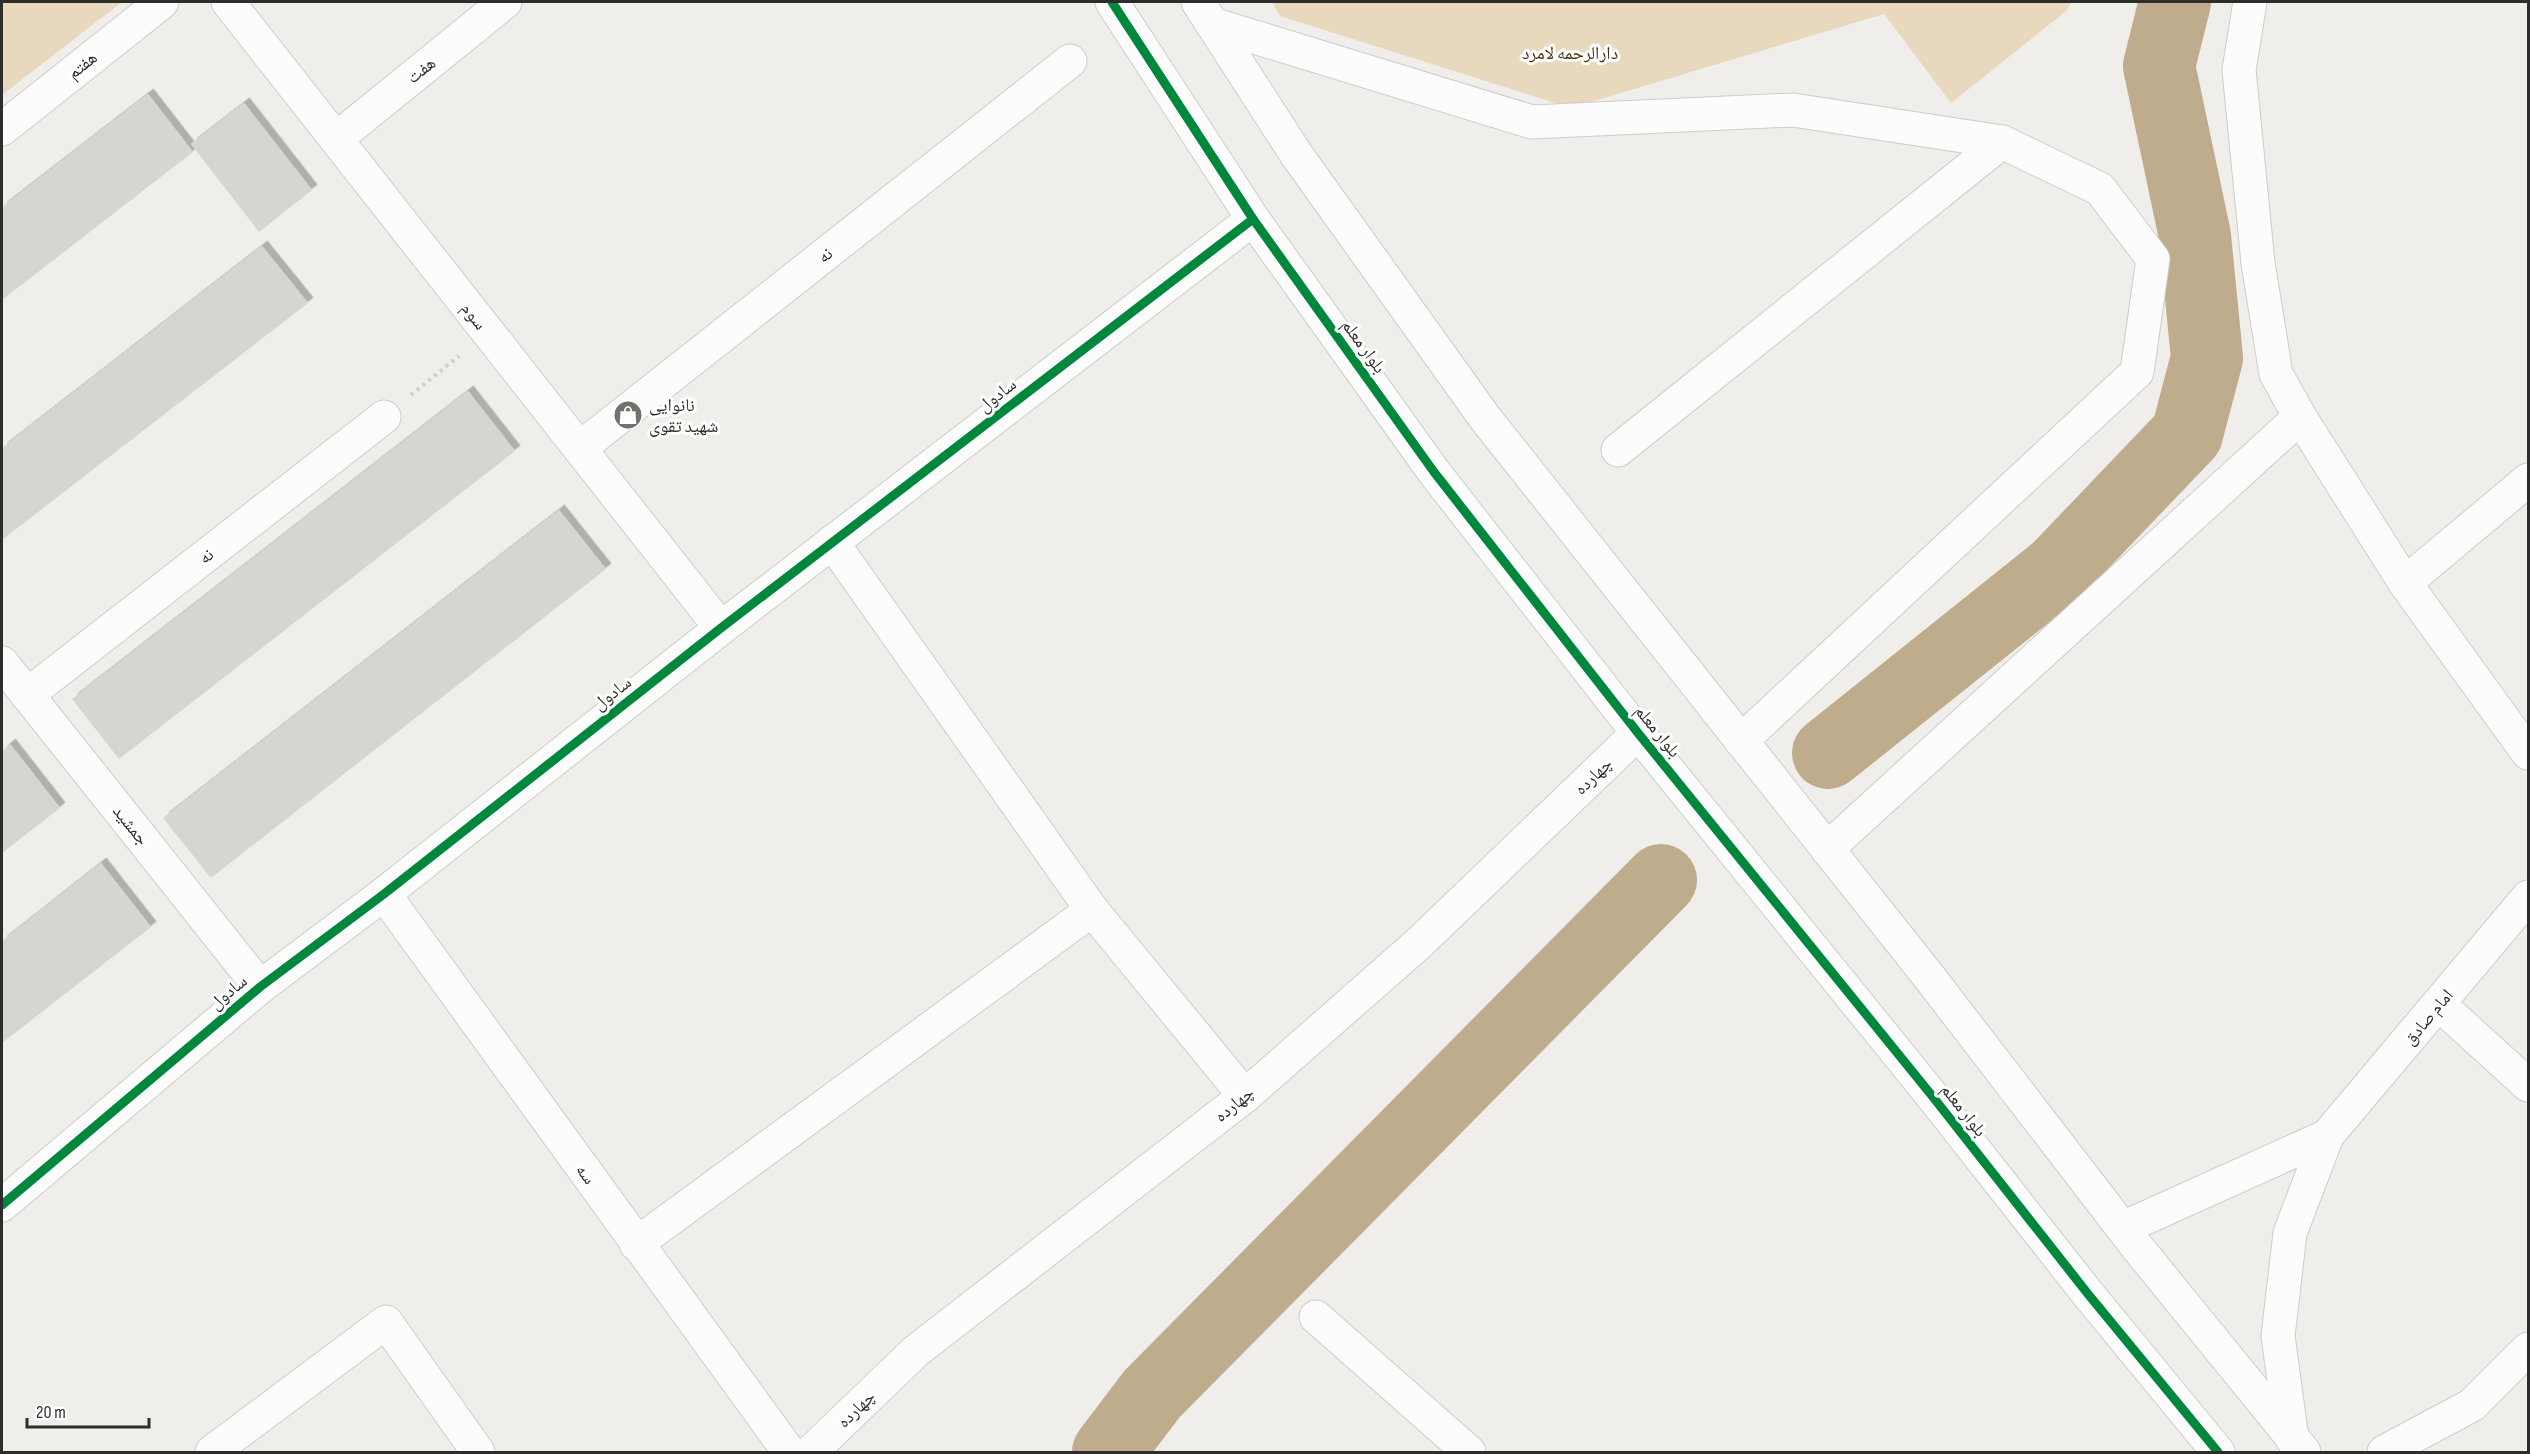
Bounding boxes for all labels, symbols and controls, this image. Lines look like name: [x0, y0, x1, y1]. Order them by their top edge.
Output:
park label: دارالرحمه لامرد: [1522, 43, 1618, 64]
street label: هفتم: [63, 47, 102, 84]
street label: هفت: [403, 53, 440, 88]
street label: نه: [814, 243, 837, 268]
street label: سوم: [456, 298, 491, 335]
street label: بلوار معلم: [1336, 315, 1390, 378]
street label: سادول: [974, 374, 1021, 417]
place label: نانوایی شهید تقوی: [649, 395, 718, 437]
shop icon: نانوایی شهید تقوی: [612, 399, 644, 431]
street label: نه: [195, 544, 218, 569]
street label: سادول: [589, 672, 636, 715]
street label: بلوار معلم: [1629, 701, 1685, 762]
street label: چهارده: [1570, 753, 1617, 799]
street label: جمشید: [108, 801, 153, 850]
street label: سادول: [205, 971, 252, 1014]
street label: امام صادق: [2399, 985, 2459, 1050]
street label: بلوار معلم: [1936, 1080, 1991, 1142]
street label: چهارده: [1210, 1082, 1258, 1127]
street label: سه: [571, 1160, 600, 1189]
street label: چهارده: [833, 1386, 880, 1432]
scale bar: [27, 1391, 148, 1429]
text: 20 m: [36, 1402, 66, 1423]

